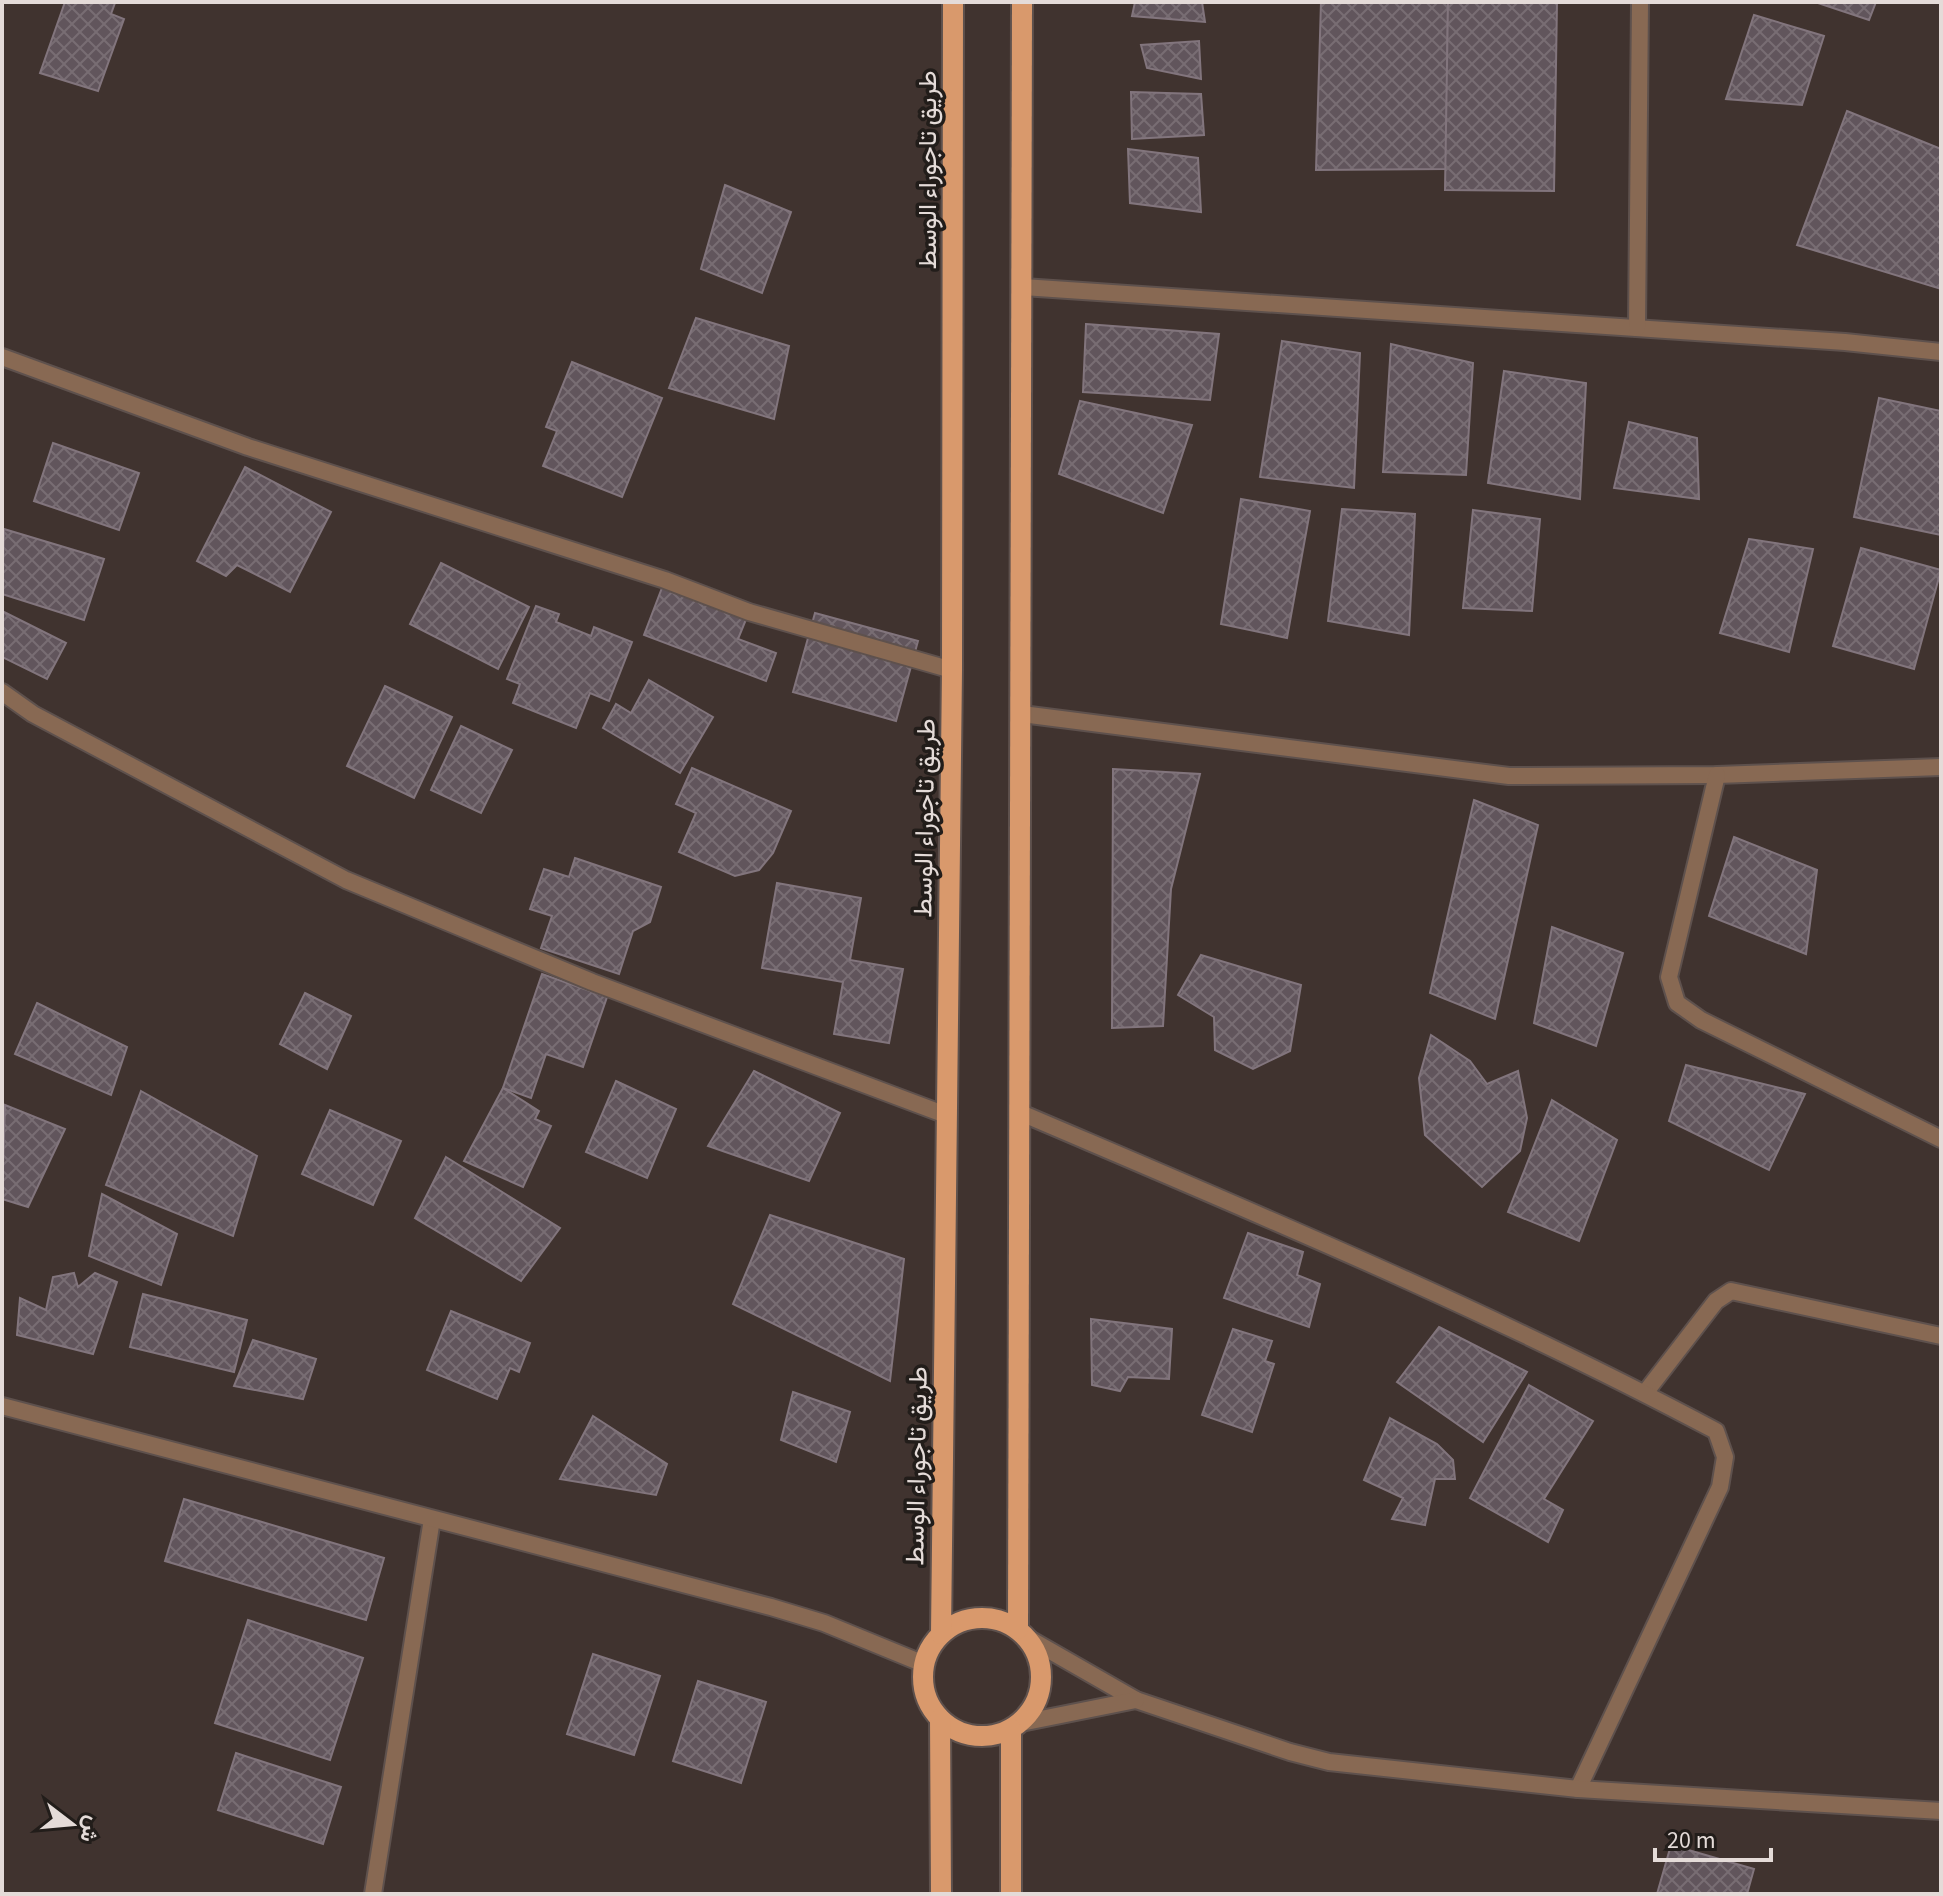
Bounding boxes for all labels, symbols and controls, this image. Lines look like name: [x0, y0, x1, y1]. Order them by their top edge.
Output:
street label: طريق تاجوراء الوسط: [909, 70, 946, 270]
street label: طريق تاجوراء الوسط: [904, 718, 945, 918]
street label: طريق تاجوراء الوسط: [896, 1366, 937, 1566]
north arrow: [32, 1784, 112, 1864]
text: ش: [71, 1812, 109, 1846]
scale bar: [1655, 1812, 1771, 1862]
text: 20 m: [1667, 1823, 1716, 1858]

